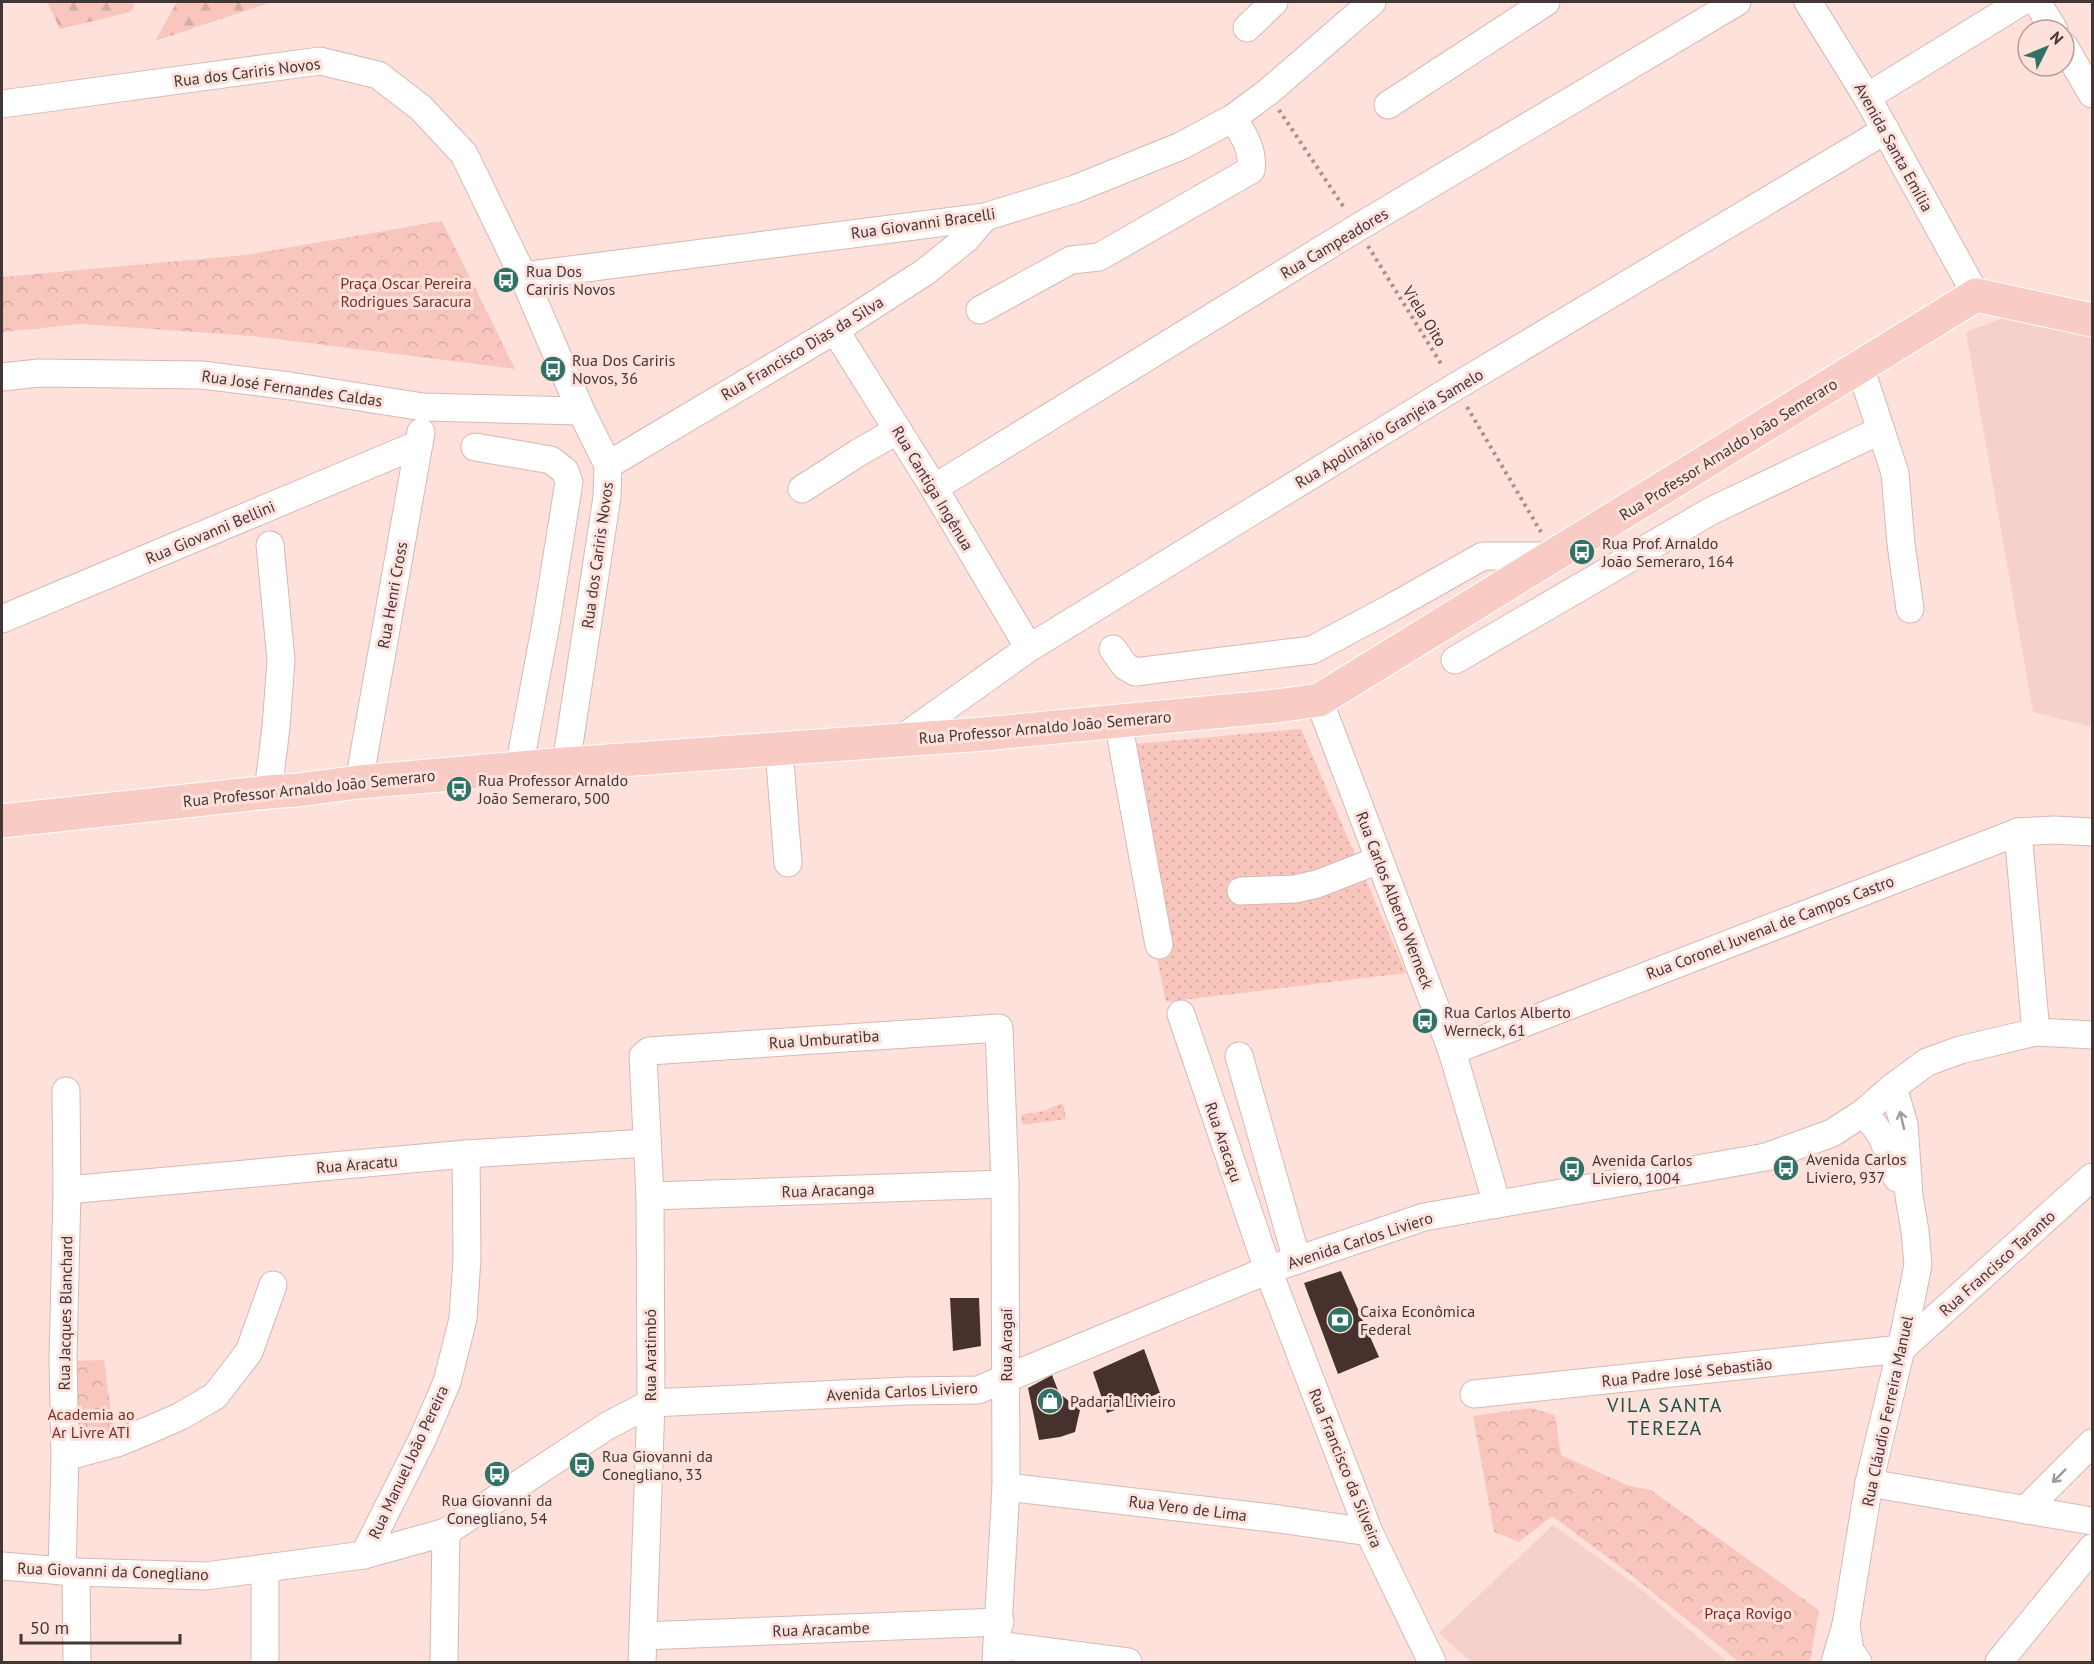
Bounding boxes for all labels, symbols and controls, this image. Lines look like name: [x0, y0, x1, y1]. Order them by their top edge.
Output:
north arrow: [2016, 18, 2076, 78]
text: N: [2046, 27, 2068, 48]
street label: Rua dos Cariris Novos: [173, 53, 322, 91]
street label: Avenida Santa Emília: [1850, 79, 1938, 215]
street label: Rua Giovanni Bracelli: [849, 203, 997, 243]
street label: Rua Campeadores: [1276, 203, 1392, 283]
place label: Rua Dos Cariris Novos: [526, 261, 616, 299]
bus stop icon: Rua Dos Cariris Novos: [491, 265, 521, 295]
park label: Praça Oscar Pereira Rodrigues Saracura: [340, 273, 472, 311]
street label: Viela Oito: [1398, 281, 1451, 350]
street label: Rua Francisco Dias da Silva: [717, 291, 887, 405]
place label: Rua Dos Cariris Novos, 36: [572, 350, 675, 388]
bus stop icon: Rua Dos Cariris Novos, 36: [538, 354, 568, 384]
street label: Rua Apolinário Granjeia Samelo: [1291, 364, 1487, 492]
street label: Rua José Fernandes Caldas: [200, 365, 384, 411]
street label: Rua Professor Arnaldo João Semeraro: [1615, 373, 1841, 525]
street label: Rua Cantiga Ingênua: [888, 422, 978, 554]
street label: Rua dos Cariris Novos: [577, 480, 617, 630]
street label: Rua Giovanni Bellini: [142, 496, 278, 568]
place label: Rua Prof. Arnaldo João Semeraro, 164: [1601, 533, 1734, 571]
bus stop icon: Rua Prof. Arnaldo João Semeraro, 164: [1567, 537, 1597, 567]
street label: Rua Henri Cross: [373, 540, 411, 650]
street label: Rua Professor Arnaldo João Semeraro: [918, 706, 1172, 748]
street label: Rua Professor Arnaldo João Semeraro: [182, 765, 436, 811]
place label: Rua Professor Arnaldo João Semeraro, 500: [477, 770, 628, 808]
bus stop icon: Rua Professor Arnaldo João Semeraro, 500: [444, 774, 474, 804]
street label: Rua Carlos Alberto Werneck: [1352, 808, 1438, 992]
street label: Rua Coronel Juvenal de Campos Castro: [1643, 870, 1897, 984]
place label: Rua Carlos Alberto Werneck, 61: [1444, 1002, 1571, 1040]
bus stop icon: Rua Carlos Alberto Werneck, 61: [1410, 1006, 1440, 1036]
street label: Rua Umburatiba: [768, 1025, 880, 1053]
street label: Rua Aracaçu: [1201, 1099, 1247, 1185]
one-way arrow: [1896, 1111, 1908, 1130]
place label: Avenida Carlos Liviero, 937: [1806, 1149, 1907, 1187]
street label: Rua Aracatu: [315, 1150, 399, 1178]
place label: Avenida Carlos Liviero, 1004: [1592, 1150, 1693, 1188]
bus stop icon: Avenida Carlos Liviero, 937: [1771, 1153, 1801, 1183]
bus stop icon: Avenida Carlos Liviero, 1004: [1557, 1154, 1587, 1184]
street label: Rua Aracanga: [781, 1178, 875, 1202]
street label: Rua Francisco Taranto: [1935, 1206, 2059, 1320]
street label: Avenida Carlos Liviero: [1285, 1207, 1435, 1273]
street label: Rua Jacques Blanchard: [54, 1236, 76, 1390]
place label: Caixa Econômica Federal: [1360, 1301, 1475, 1339]
bank icon: Caixa Econômica Federal: [1325, 1305, 1355, 1335]
street label: Rua Aragaí: [996, 1308, 1016, 1382]
street label: Rua Aratimbó: [640, 1309, 660, 1401]
street label: Rua Cláudio Ferreira Manuel: [1857, 1314, 1917, 1508]
street label: Rua Padre José Sebastião: [1601, 1353, 1773, 1391]
street label: Avenida Carlos Liviero: [826, 1377, 978, 1405]
street label: Rua Manuel João Pereira: [364, 1382, 452, 1542]
street label: Rua Francisco da Silveira: [1305, 1385, 1387, 1551]
shop icon: Padaria Livieiro: [1035, 1386, 1065, 1416]
place label: Padaria Livieiro: [1070, 1391, 1176, 1411]
district label: VILA SANTA TEREZA: [1606, 1392, 1723, 1441]
park label: Academia ao Ar Livre ATI: [47, 1404, 135, 1442]
place label: Rua Giovanni da Conegliano, 33: [602, 1446, 713, 1484]
bus stop icon: Rua Giovanni da Conegliano, 33: [567, 1450, 597, 1480]
bus stop icon: Rua Giovanni da Conegliano, 54: [482, 1459, 512, 1489]
one-way arrow: [2052, 1469, 2066, 1484]
place label: Rua Giovanni da Conegliano, 54: [442, 1490, 552, 1528]
street label: Rua Vero de Lima: [1128, 1491, 1248, 1525]
street label: Rua Giovanni da Conegliano: [17, 1558, 209, 1584]
park label: Praça Rovigo: [1704, 1603, 1792, 1623]
scale bar: [21, 1607, 180, 1645]
text: 50 m: [30, 1616, 69, 1639]
street label: Rua Aracambe: [772, 1617, 870, 1641]

